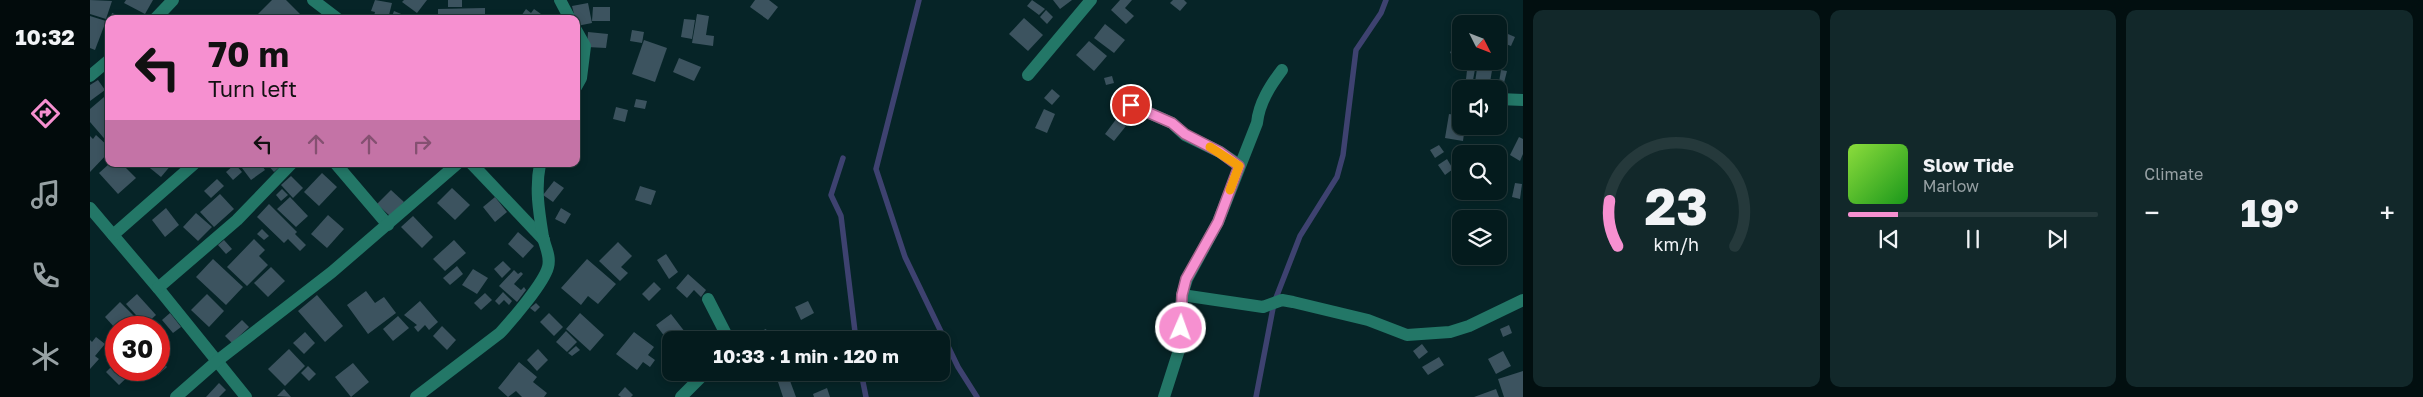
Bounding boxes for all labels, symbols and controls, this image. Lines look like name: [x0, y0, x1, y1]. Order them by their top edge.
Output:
north arrow: [1452, 15, 1508, 70]
map controls: [1452, 15, 1507, 265]
text: 10:32: [15, 23, 75, 50]
text: 70 m: [208, 33, 289, 75]
icon: left: [125, 35, 190, 100]
text: Turn left: [208, 75, 297, 102]
button: sound: [1452, 80, 1507, 135]
pin: [1110, 84, 1152, 126]
icon: arrive: [1117, 91, 1145, 119]
icon: directions: [28, 96, 63, 131]
icon: left: [249, 130, 277, 158]
icon: ahead: [302, 130, 330, 158]
icon: ahead: [355, 130, 383, 158]
icon: right: [408, 130, 436, 158]
button: search: [1452, 145, 1507, 200]
text: Slow Tide: [1923, 153, 2014, 176]
text: Climate: [2144, 164, 2203, 184]
text: 23: [1645, 174, 1708, 236]
text: Marlow: [1923, 176, 1979, 196]
icon: music: [28, 177, 63, 212]
text: 19°: [2240, 190, 2299, 235]
text: −: [2144, 196, 2160, 229]
text: +: [2380, 196, 2395, 229]
button: layers: [1452, 210, 1507, 265]
icon: previous: [1875, 225, 1903, 253]
icon: pause: [1959, 225, 1987, 253]
icon: next: [2043, 225, 2071, 253]
text: km/h: [1654, 233, 1699, 255]
icon: phone: [28, 258, 63, 293]
position arrow: [1154, 301, 1206, 353]
speed limit sign: 30: [105, 316, 170, 381]
icon: climate: [28, 339, 63, 374]
text: 10:33 · 1 min · 120 m: [713, 344, 899, 367]

